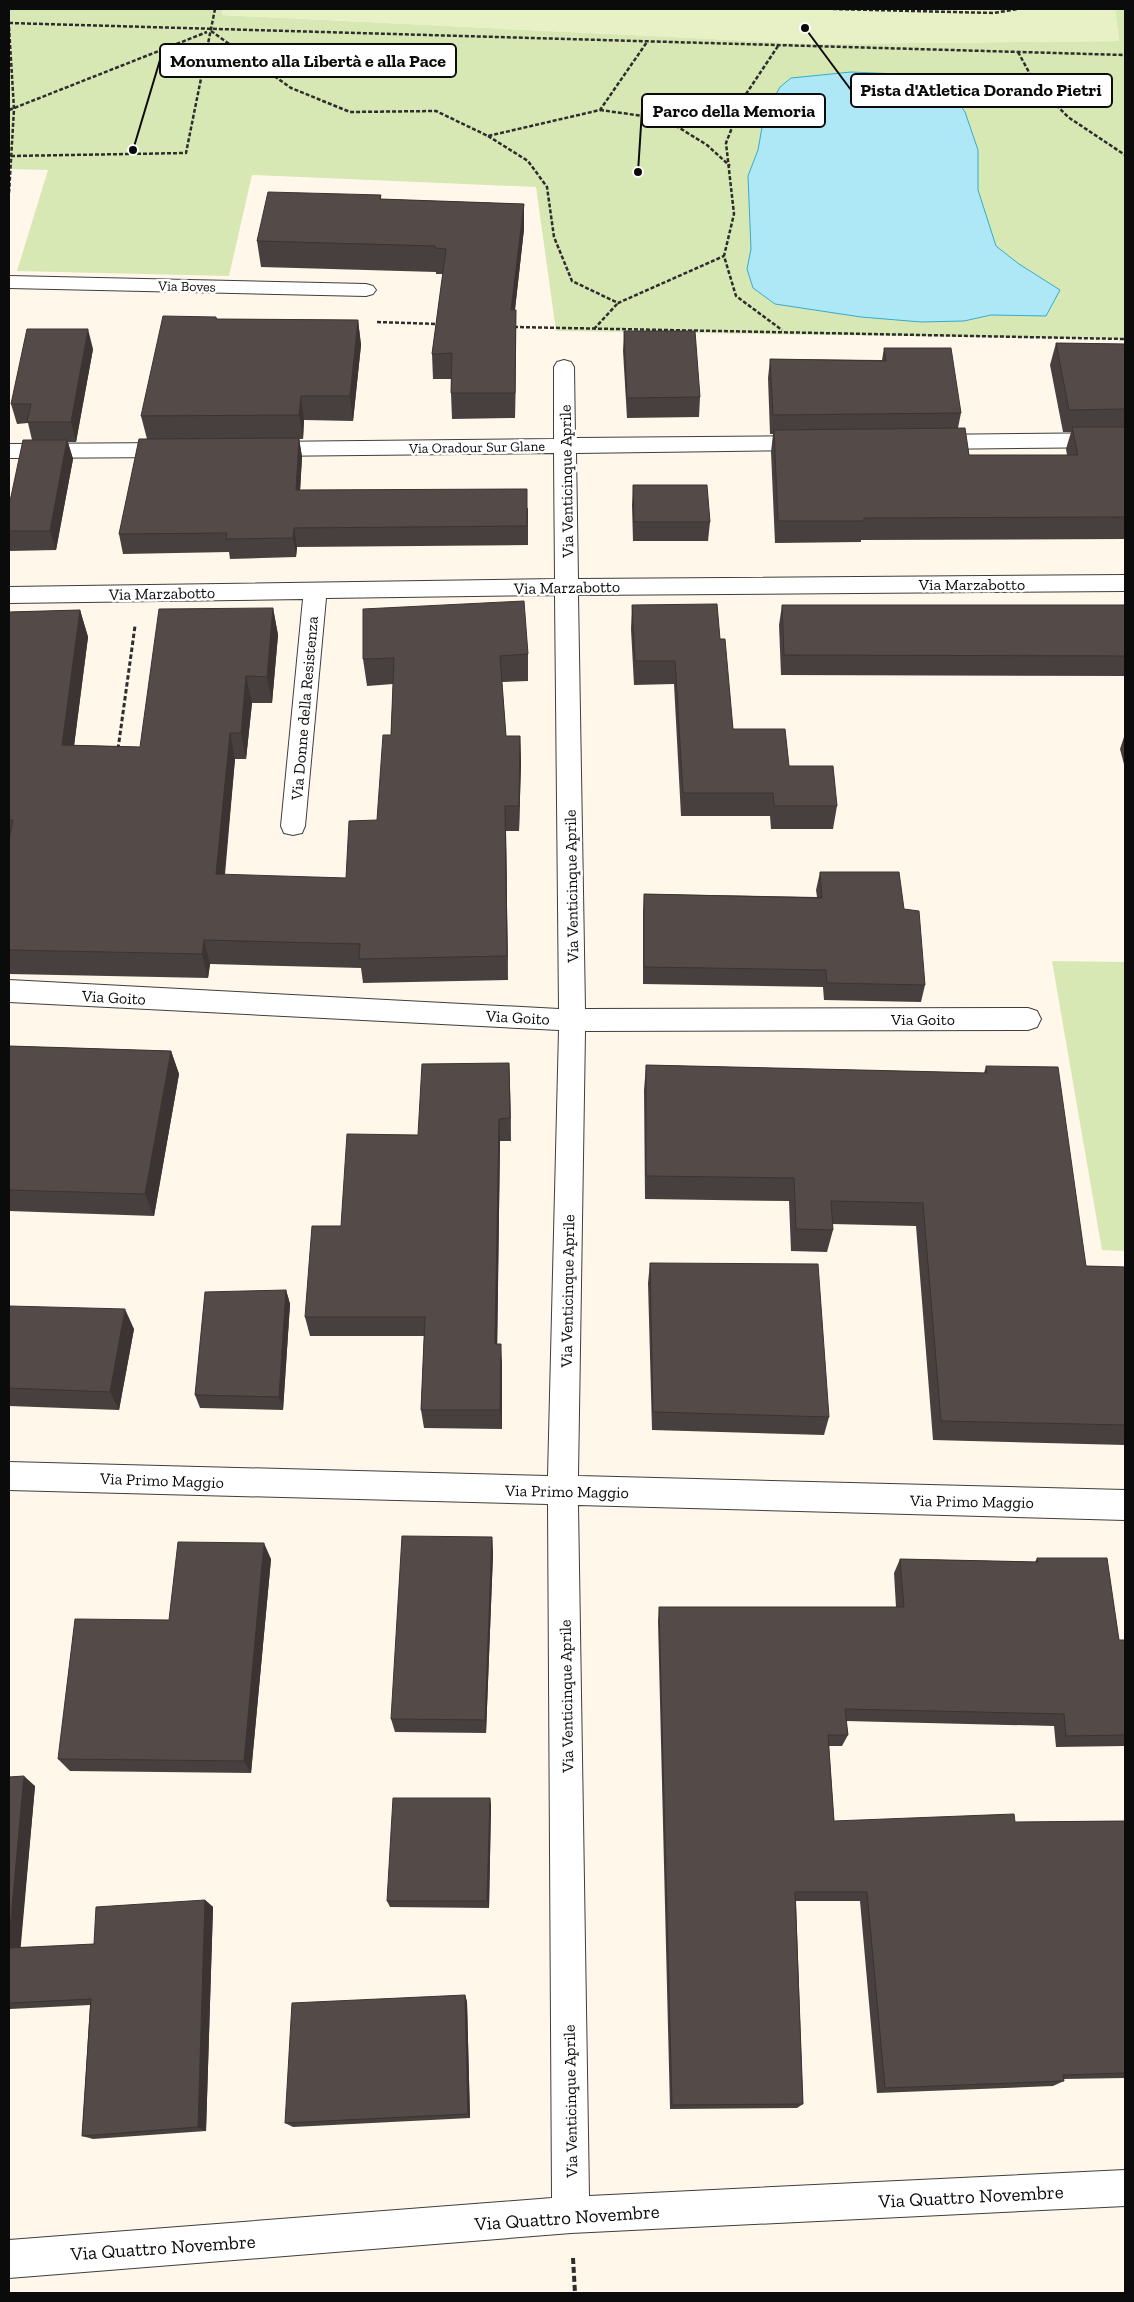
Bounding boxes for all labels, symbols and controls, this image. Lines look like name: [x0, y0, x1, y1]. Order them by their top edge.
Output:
callout: Monumento alla Libertà e alla Pace: [160, 44, 456, 77]
text: Monumento alla Libertà e alla Pace: [170, 50, 446, 72]
callout: Pista d'Atletica Dorando Pietri: [851, 74, 1112, 107]
text: Pista d'Atletica Dorando Pietri: [860, 79, 1102, 101]
callout: Parco della Memoria: [642, 94, 825, 127]
text: Parco della Memoria: [653, 100, 815, 122]
street label: Via Boves: [157, 277, 216, 296]
street label: Via Venticinque Aprile: [556, 404, 577, 559]
street label: Via Oradour Sur Glane: [408, 438, 546, 457]
street label: Via Marzabotto: [918, 575, 1025, 594]
street label: Via Marzabotto: [513, 577, 620, 598]
street label: Via Marzabotto: [108, 583, 215, 604]
street label: Via Donne della Resistenza: [287, 615, 322, 802]
street label: Via Venticinque Aprile: [561, 809, 582, 964]
street label: Via Goito: [81, 986, 146, 1009]
street label: Via Goito: [485, 1006, 550, 1029]
street label: Via Goito: [890, 1010, 955, 1029]
street label: Via Venticinque Aprile: [557, 1214, 578, 1369]
street label: Via Primo Maggio: [99, 1469, 224, 1492]
street label: Via Primo Maggio: [504, 1481, 629, 1502]
street label: Via Primo Maggio: [909, 1491, 1034, 1512]
street label: Via Venticinque Aprile: [556, 1619, 577, 1774]
street label: Via Venticinque Aprile: [560, 2024, 581, 2179]
street label: Via Quattro Novembre: [877, 2180, 1064, 2213]
street label: Via Quattro Novembre: [473, 2200, 660, 2236]
street label: Via Quattro Novembre: [69, 2230, 256, 2266]

